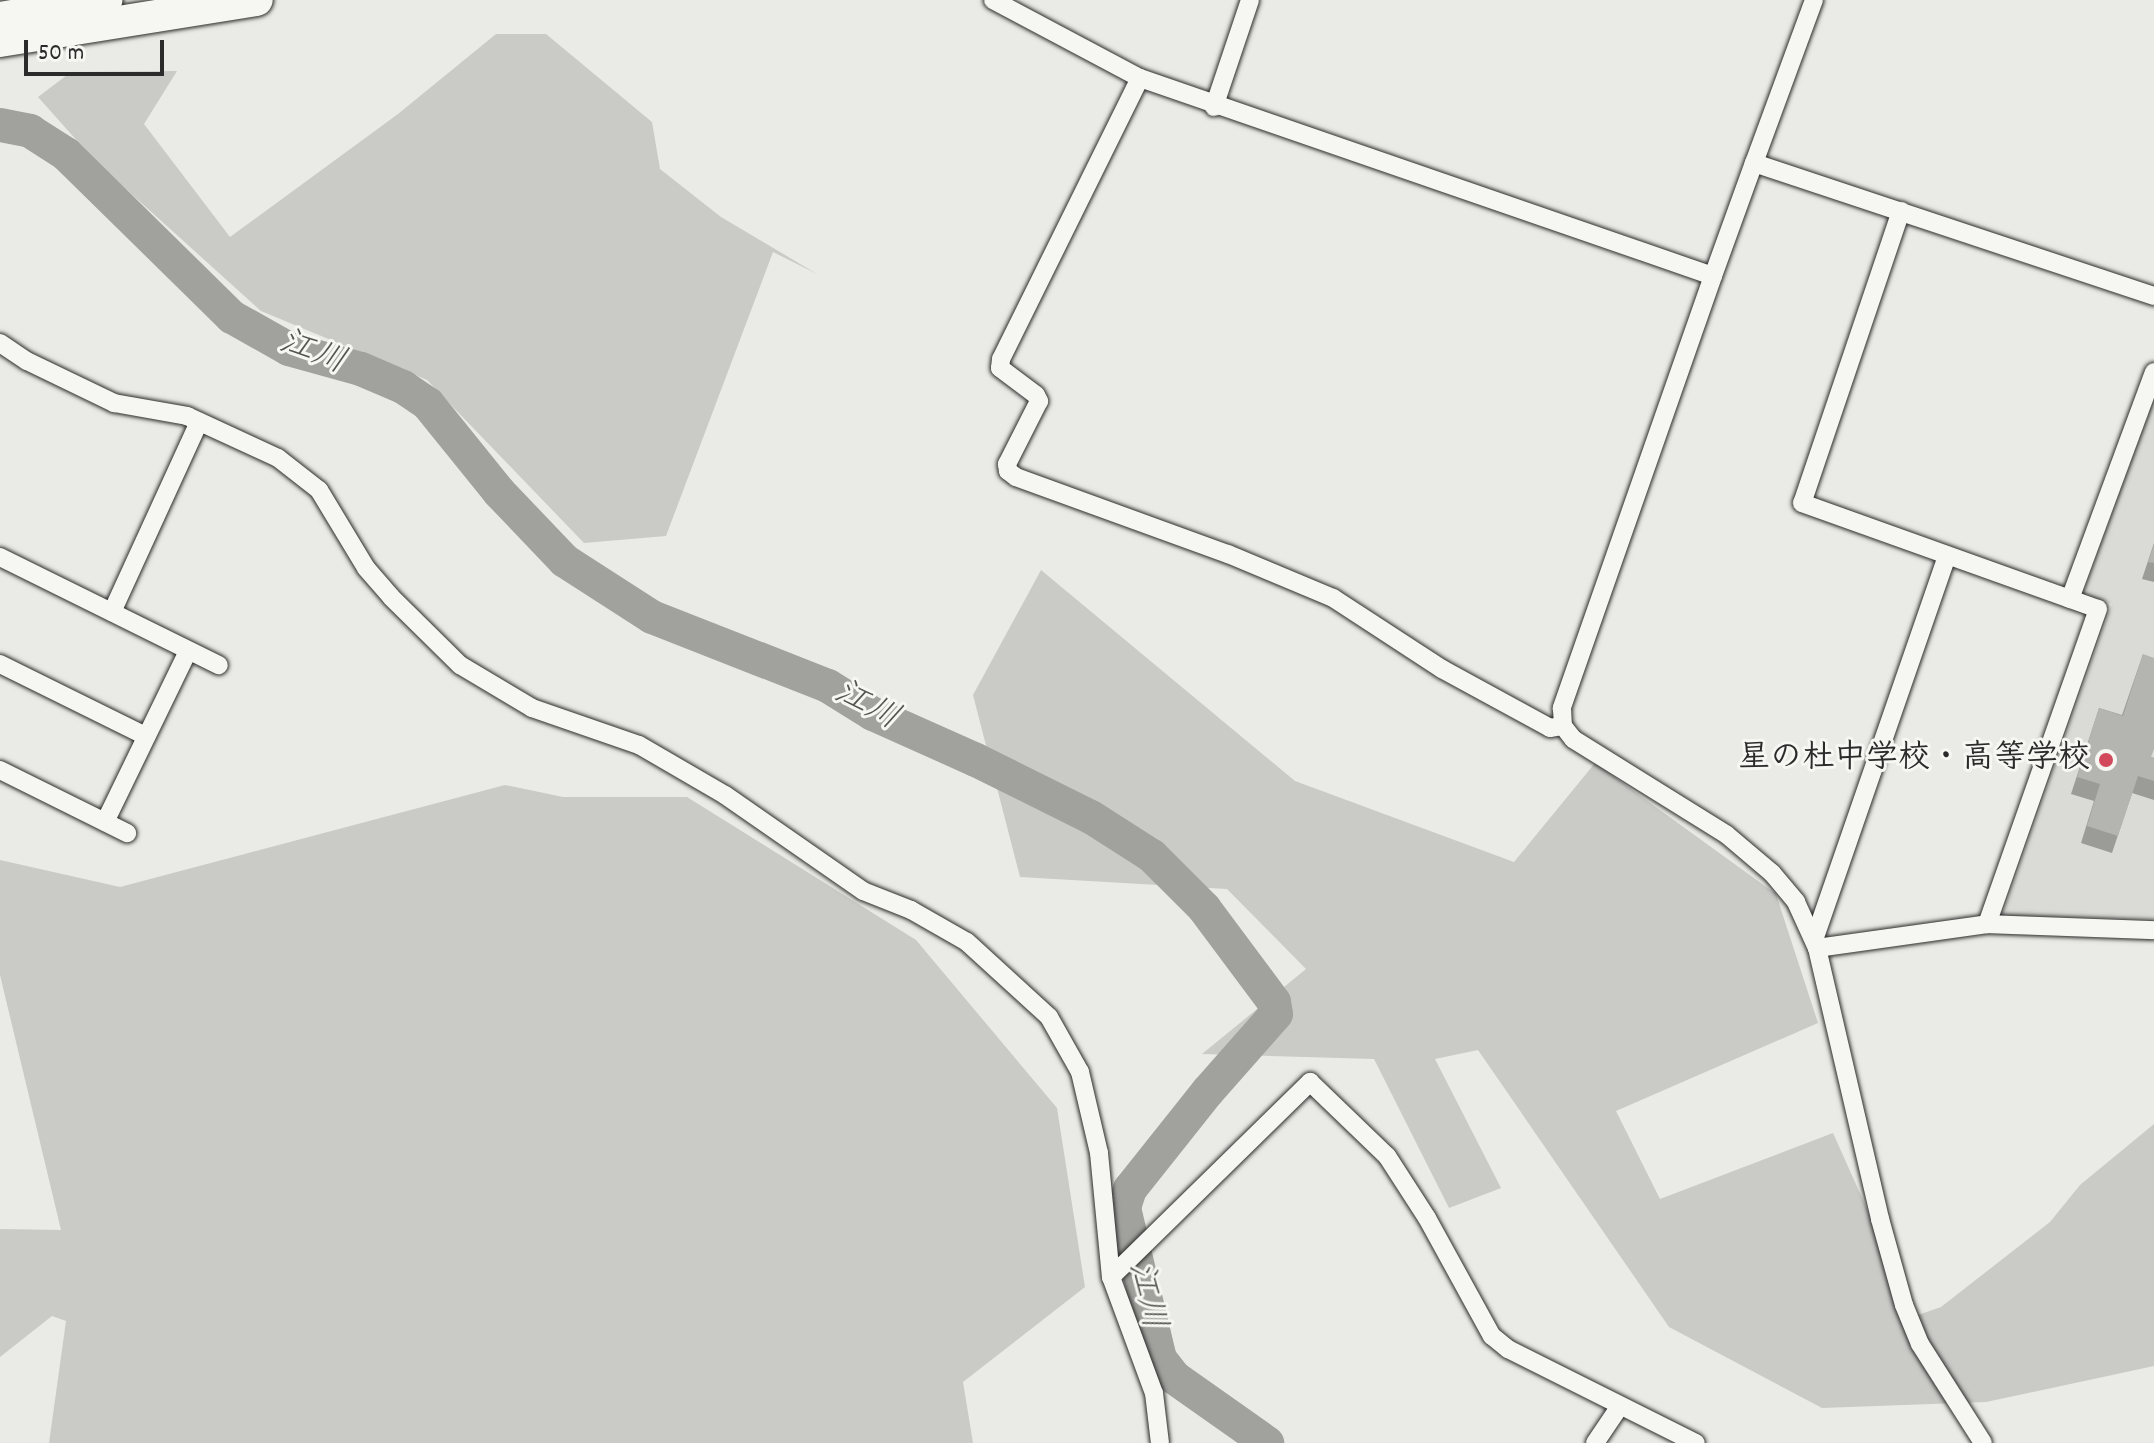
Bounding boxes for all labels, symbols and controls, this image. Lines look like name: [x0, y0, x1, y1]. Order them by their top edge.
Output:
scale bar: [28, 24, 168, 74]
text: 50 m: [38, 37, 84, 71]
water label: 江川: [273, 323, 351, 385]
water label: 江川: [826, 673, 906, 741]
place label: 星の杜中学校・高等学校: [1738, 741, 2090, 779]
marker: 星の杜中学校・高等学校: [2097, 751, 2115, 769]
water label: 江川: [1117, 1258, 1173, 1334]

